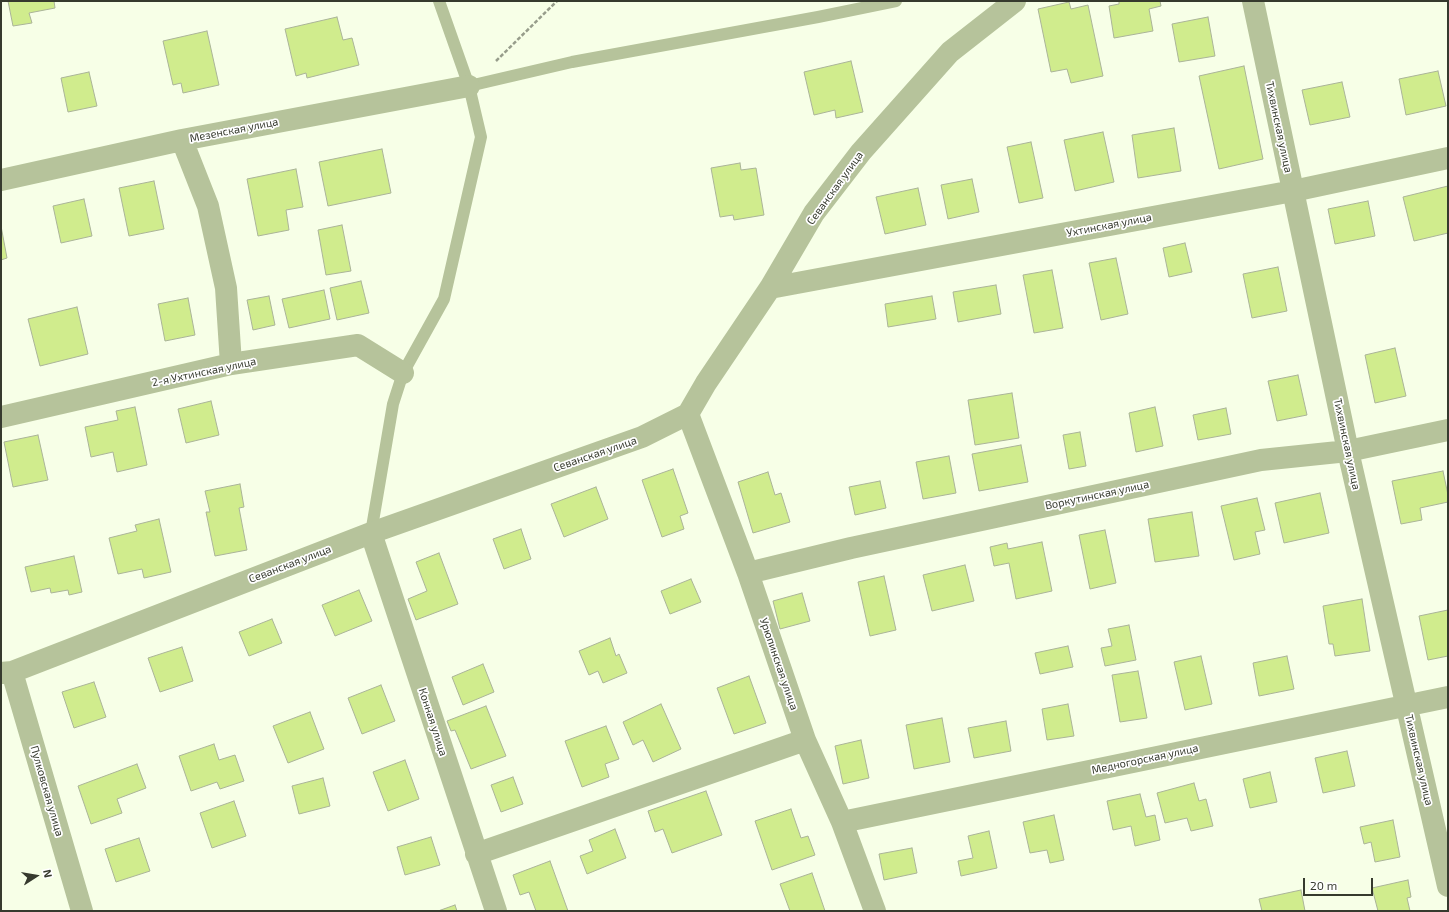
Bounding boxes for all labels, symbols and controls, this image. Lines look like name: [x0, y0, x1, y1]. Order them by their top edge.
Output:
street label: Тихвинская улица: [1263, 80, 1295, 174]
street label: Мезенская улица: [189, 115, 279, 145]
street label: Севанская улица: [804, 149, 866, 227]
street label: Ухтинская улица: [1065, 210, 1153, 240]
street label: 2-я Ухтинская улица: [151, 354, 257, 390]
street label: Тихвинская улица: [1331, 397, 1363, 491]
street label: Севанская улица: [552, 434, 638, 474]
street label: Воркутинская улица: [1044, 478, 1150, 512]
street label: Севанская улица: [247, 542, 333, 586]
street label: Урюпинская улица: [757, 616, 801, 712]
street label: Конная улица: [416, 686, 450, 758]
street label: Тихвинская улица: [1402, 713, 1436, 807]
street label: Медногорская улица: [1090, 741, 1200, 777]
street label: Пулковская улица: [28, 744, 66, 838]
north arrow: [16, 856, 56, 896]
text: N: [41, 868, 55, 879]
scale bar: [1305, 870, 1375, 896]
text: 20 m: [1310, 878, 1337, 892]

